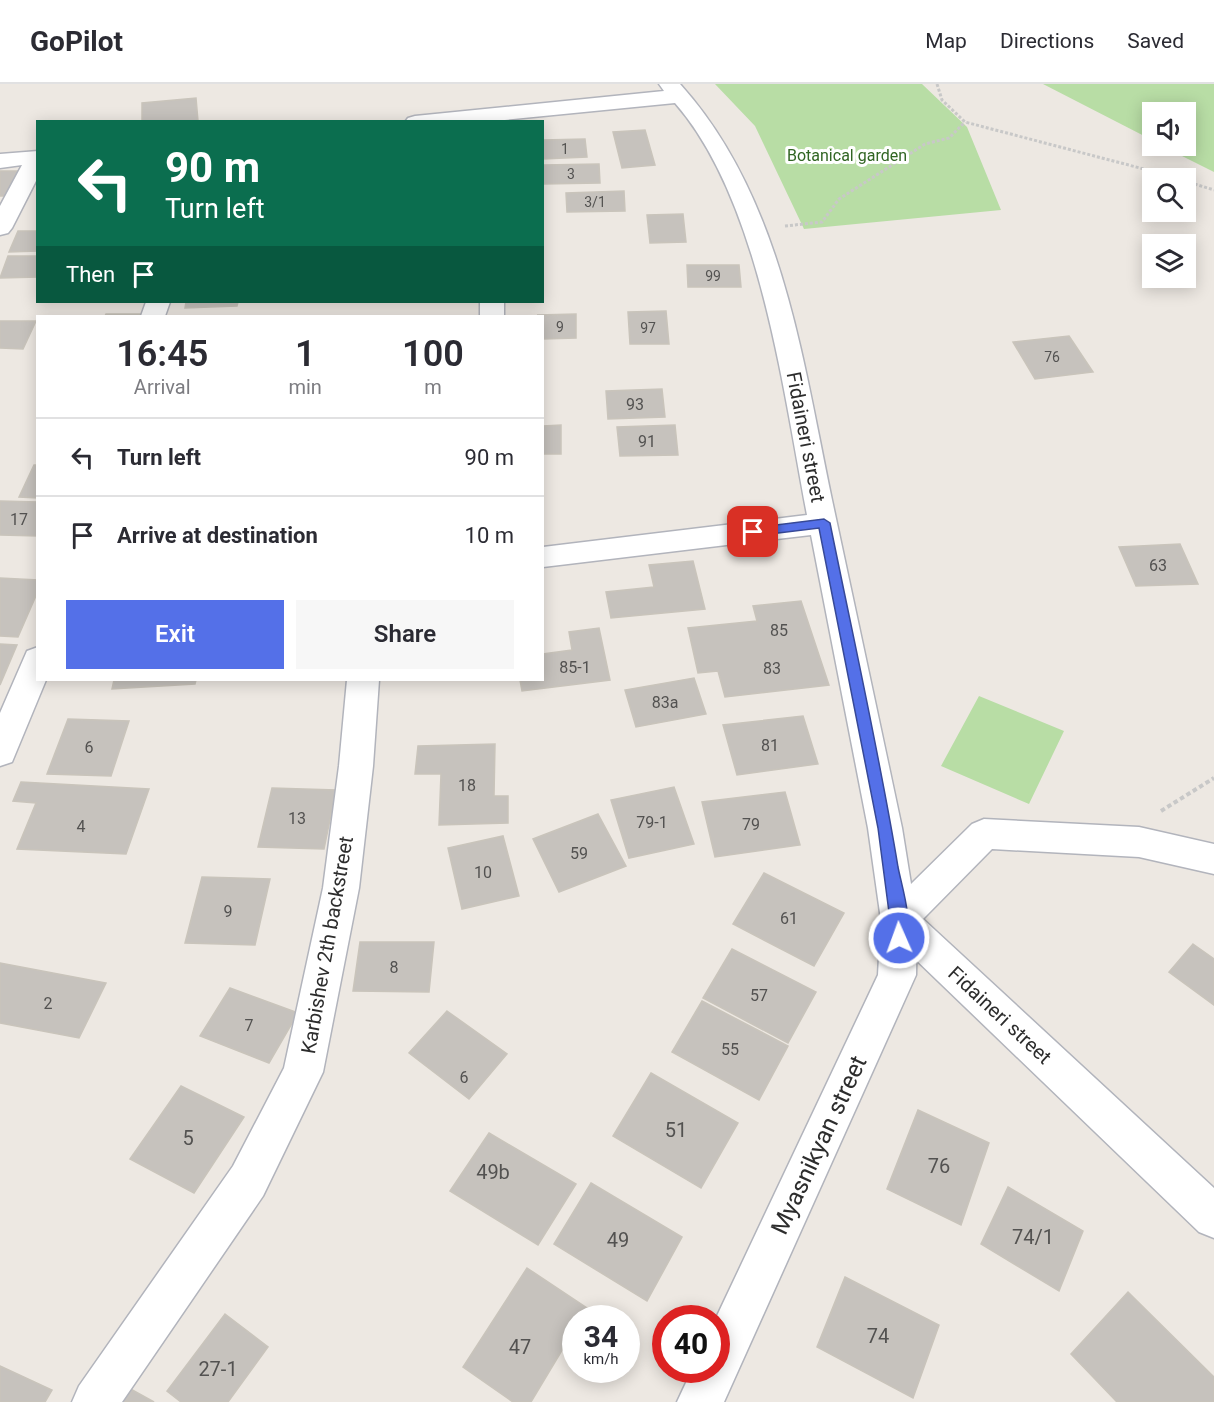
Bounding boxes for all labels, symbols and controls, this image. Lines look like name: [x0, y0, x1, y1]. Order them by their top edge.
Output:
text: GoPilot: [30, 25, 123, 58]
text: Map: [925, 29, 967, 53]
text: Directions: [1000, 29, 1094, 53]
text: Saved: [1127, 29, 1184, 53]
map controls: [1142, 102, 1196, 288]
button: sound: [1142, 102, 1196, 156]
house number: 1: [561, 141, 569, 157]
text: 90 m: [165, 143, 260, 192]
icon: left: [66, 144, 144, 222]
park label: Botanical garden: [787, 146, 907, 165]
house number: 3: [567, 166, 575, 182]
button: search: [1142, 168, 1196, 222]
text: Turn left: [165, 193, 265, 225]
house number: 3/1: [584, 194, 606, 210]
button: layers: [1142, 234, 1196, 288]
icon: arrive: [127, 258, 160, 291]
text: Then: [66, 262, 115, 287]
house number: 99: [705, 268, 721, 284]
house number: 9: [556, 319, 564, 335]
house number: 97: [640, 320, 656, 336]
text: 16:45: [116, 333, 208, 375]
text: 1: [295, 333, 315, 375]
text: 100: [402, 333, 464, 375]
house number: 76: [1044, 349, 1060, 365]
street label: Fidaineri street: [782, 370, 830, 504]
text: Arrival: [134, 375, 191, 399]
text: min: [288, 375, 322, 399]
text: m: [424, 375, 442, 399]
house number: 93: [626, 395, 644, 414]
house number: 91: [638, 432, 656, 451]
icon: left: [66, 441, 99, 474]
text: Turn left: [117, 445, 201, 470]
text: 90 m: [465, 445, 514, 470]
pin: [727, 506, 778, 557]
house number: 17: [10, 510, 28, 529]
icon: arrive: [736, 515, 769, 548]
icon: arrive: [66, 519, 99, 552]
text: Arrive at destination: [117, 523, 318, 548]
text: 10 m: [465, 523, 514, 548]
house number: 63: [1149, 556, 1167, 575]
button: Exit: [66, 600, 284, 669]
button: Share: [296, 600, 514, 669]
house number: 85: [770, 621, 788, 640]
house number: 85-1: [559, 658, 591, 677]
house number: 83: [763, 659, 781, 678]
house number: 83a: [652, 693, 678, 712]
house number: 81: [761, 736, 779, 755]
house number: 6: [85, 738, 94, 757]
house number: 18: [458, 776, 476, 795]
house number: 13: [288, 809, 306, 828]
house number: 79-1: [636, 813, 668, 832]
house number: 79: [742, 815, 760, 834]
house number: 4: [77, 817, 86, 836]
street label: Karbishev 2th backstreet: [296, 834, 358, 1056]
house number: 59: [570, 844, 588, 863]
house number: 10: [474, 863, 492, 882]
house number: 9: [224, 902, 233, 921]
position arrow: [867, 906, 931, 970]
house number: 61: [780, 909, 798, 928]
house number: 8: [390, 958, 399, 977]
street label: Fidaineri street: [943, 961, 1057, 1069]
house number: 57: [750, 986, 768, 1005]
house number: 2: [44, 994, 53, 1013]
house number: 7: [245, 1016, 254, 1035]
house number: 55: [721, 1040, 739, 1059]
street label: Myasnikyan street: [765, 1051, 873, 1239]
house number: 6: [460, 1068, 469, 1087]
house number: 51: [665, 1118, 687, 1142]
house number: 5: [182, 1126, 194, 1150]
house number: 76: [928, 1154, 950, 1178]
house number: 49b: [476, 1160, 510, 1184]
house number: 74/1: [1012, 1225, 1054, 1249]
house number: 49: [607, 1228, 629, 1252]
speed limit sign: 40: [652, 1305, 730, 1383]
text: 34: [584, 1319, 618, 1354]
house number: 74: [867, 1324, 889, 1348]
house number: 47: [509, 1335, 531, 1359]
text: km/h: [583, 1350, 619, 1368]
house number: 27-1: [198, 1357, 238, 1381]

